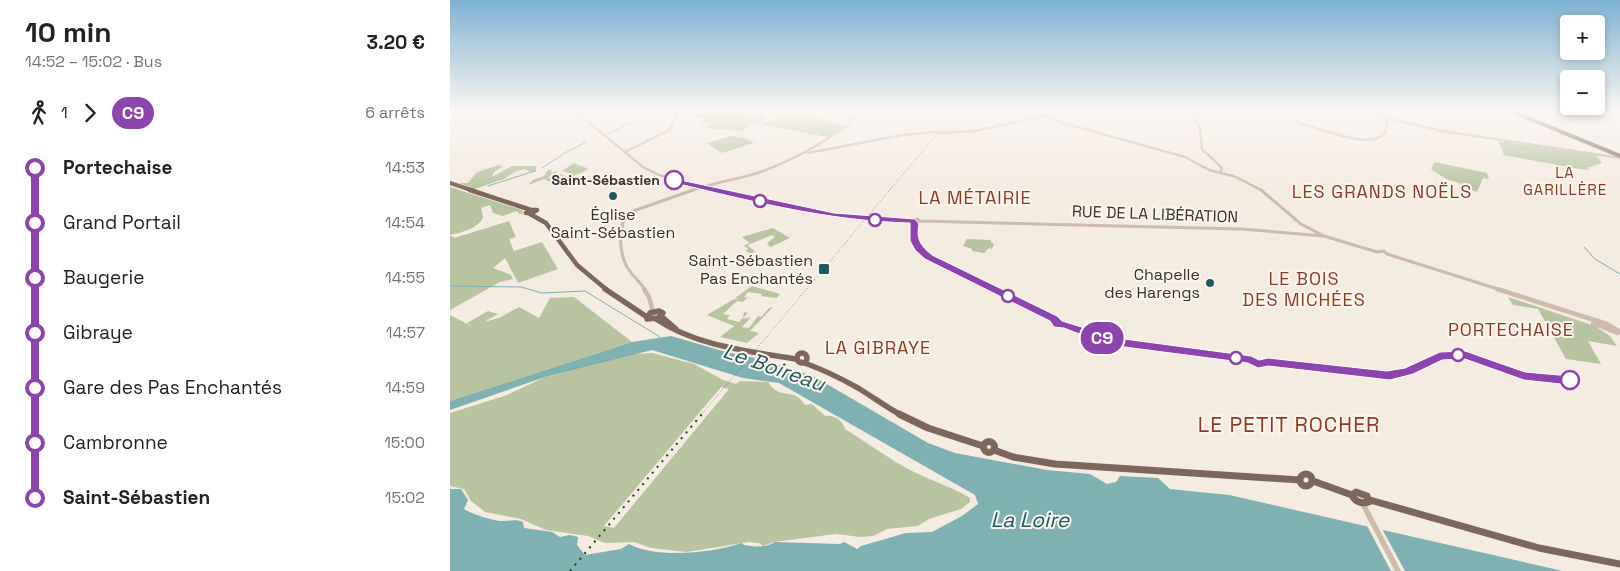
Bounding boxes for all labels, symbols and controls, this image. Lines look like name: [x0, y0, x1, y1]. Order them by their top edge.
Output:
text: 10 min: [25, 14, 112, 50]
map controls: [1560, 15, 1605, 115]
button: +: [1560, 15, 1605, 60]
text: 3.20 €: [366, 30, 425, 55]
text: 14:52 – 15:02 · Bus: [25, 51, 162, 72]
button: −: [1560, 70, 1605, 115]
icon: walk: [25, 99, 53, 127]
icon: forward: [76, 99, 104, 127]
text: C9: [122, 101, 144, 124]
text: 1: [61, 102, 68, 123]
text: 6 arrêts: [365, 102, 425, 123]
text: Portechaise: [63, 155, 172, 180]
text: 14:53: [385, 157, 425, 178]
district label: LA GARILLÈRE: [1523, 163, 1607, 199]
marker: Saint-Sébastien: [664, 170, 684, 190]
place label: Saint-Sébastien: [552, 171, 660, 189]
district label: LES GRANDS NOËLS: [1292, 180, 1472, 203]
district label: LA MÉTAIRIE: [918, 186, 1032, 209]
marker: Église Saint-Sébastien: [607, 190, 619, 202]
unlabelled marker: [753, 194, 767, 208]
street label: RUE DE LA LIBÉRATION: [1072, 201, 1238, 227]
place label: Église Saint-Sébastien: [551, 204, 675, 243]
text: Grand Portail: [63, 210, 181, 235]
text: 14:54: [385, 212, 425, 233]
unlabelled marker: [868, 213, 882, 227]
place label: Saint-Sébastien Pas Enchantés: [689, 250, 813, 289]
marker: Saint-Sébastien Pas Enchantés: [817, 262, 831, 276]
place label: Chapelle des Harengs: [1104, 264, 1200, 303]
text: Baugerie: [63, 265, 144, 290]
text: 14:55: [385, 267, 425, 288]
district label: LE BOIS DES MICHÉES: [1242, 267, 1366, 311]
marker: Chapelle des Harengs: [1204, 277, 1216, 289]
unlabelled marker: [1001, 289, 1015, 303]
district label: PORTECHAISE: [1448, 318, 1574, 341]
text: Gibraye: [63, 320, 133, 345]
text: 14:57: [386, 322, 425, 343]
line badge: C9: [1080, 322, 1124, 354]
text: C9: [1091, 326, 1113, 349]
district label: LA GIBRAYE: [825, 336, 931, 359]
water label: Le Boireau: [720, 337, 830, 397]
unlabelled marker: [1451, 348, 1465, 362]
unlabelled marker: [1229, 351, 1243, 365]
unlabelled marker: [1560, 370, 1580, 390]
text: Gare des Pas Enchantés: [63, 375, 282, 400]
text: 14:59: [385, 377, 425, 398]
district label: LE PETIT ROCHER: [1198, 411, 1380, 438]
text: Cambronne: [63, 430, 168, 455]
text: 15:00: [384, 432, 425, 453]
text: Saint-Sébastien: [63, 485, 210, 510]
text: 15:02: [385, 487, 425, 508]
water label: La Loire: [991, 506, 1071, 533]

